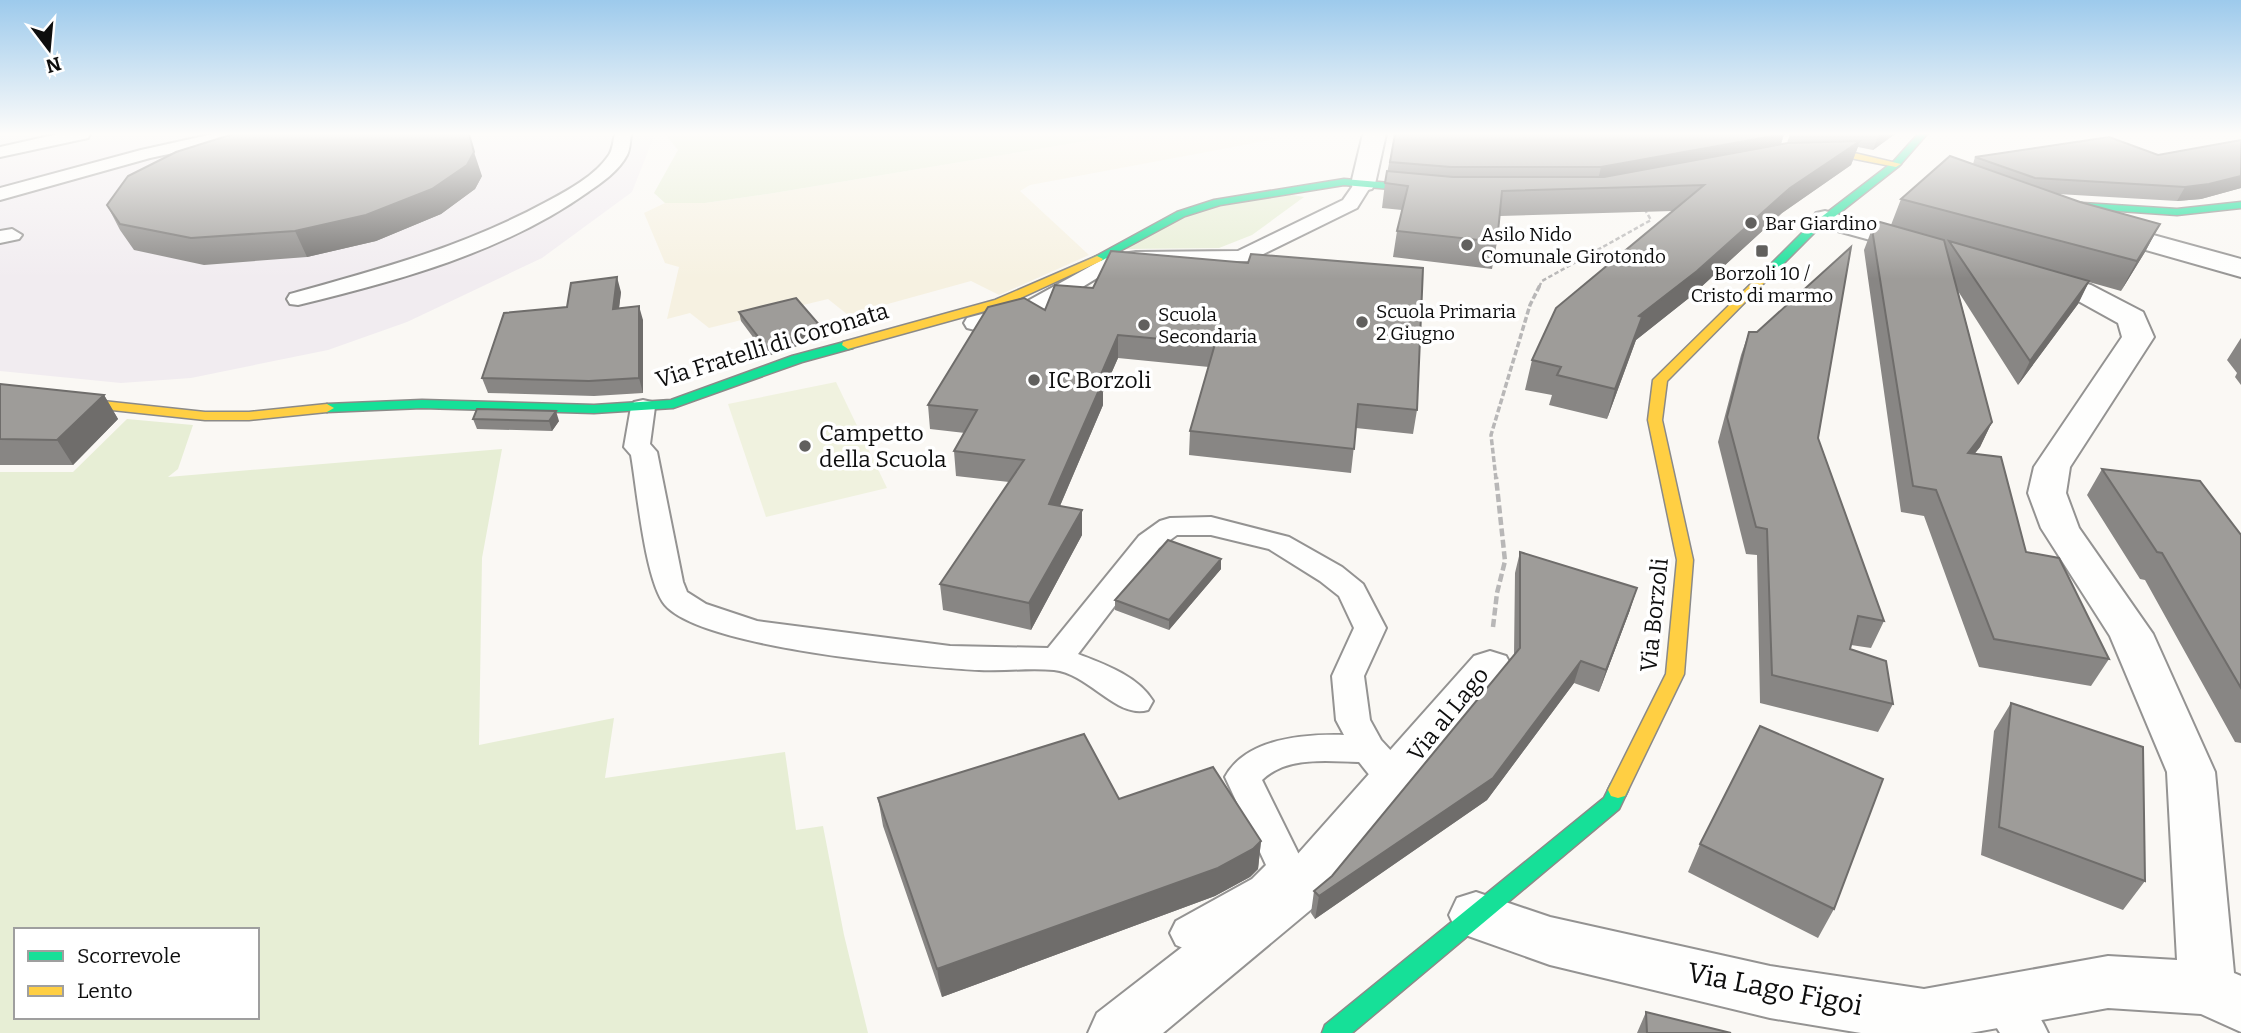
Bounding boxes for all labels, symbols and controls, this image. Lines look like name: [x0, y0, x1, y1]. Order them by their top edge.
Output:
north arrow: [14, 14, 84, 84]
text: N: [43, 52, 64, 78]
place label: Bar Giardino: [1765, 212, 1877, 235]
marker: Bar Giardino: [1743, 215, 1759, 231]
place label: Asilo Nido Comunale Girotondo: [1481, 223, 1666, 268]
marker: Asilo Nido Comunale Girotondo: [1459, 237, 1475, 253]
marker: Borzoli 10 / Cristo di marmo: [1754, 243, 1770, 259]
place label: Borzoli 10 / Cristo di marmo: [1691, 262, 1833, 307]
street label: Via Fratelli di Coronata: [652, 296, 892, 394]
place label: Scuola Primaria 2 Giugno: [1376, 300, 1517, 345]
place label: Scuola Secondaria: [1158, 303, 1258, 348]
marker: Scuola Primaria 2 Giugno: [1354, 314, 1370, 330]
marker: Scuola Secondaria: [1136, 317, 1152, 333]
place label: IC Borzoli: [1048, 366, 1151, 394]
marker: IC Borzoli: [1026, 372, 1042, 388]
place label: Campetto della Scuola: [819, 419, 947, 473]
marker: Campetto della Scuola: [797, 438, 813, 454]
street label: Via Borzoli: [1634, 557, 1674, 673]
street label: Via al Lago: [1401, 661, 1495, 767]
legend: [14, 928, 259, 1019]
text: Scorrevole: [77, 943, 181, 969]
street label: Via Lago Figoi: [1685, 956, 1865, 1022]
text: Lento: [77, 978, 133, 1004]

